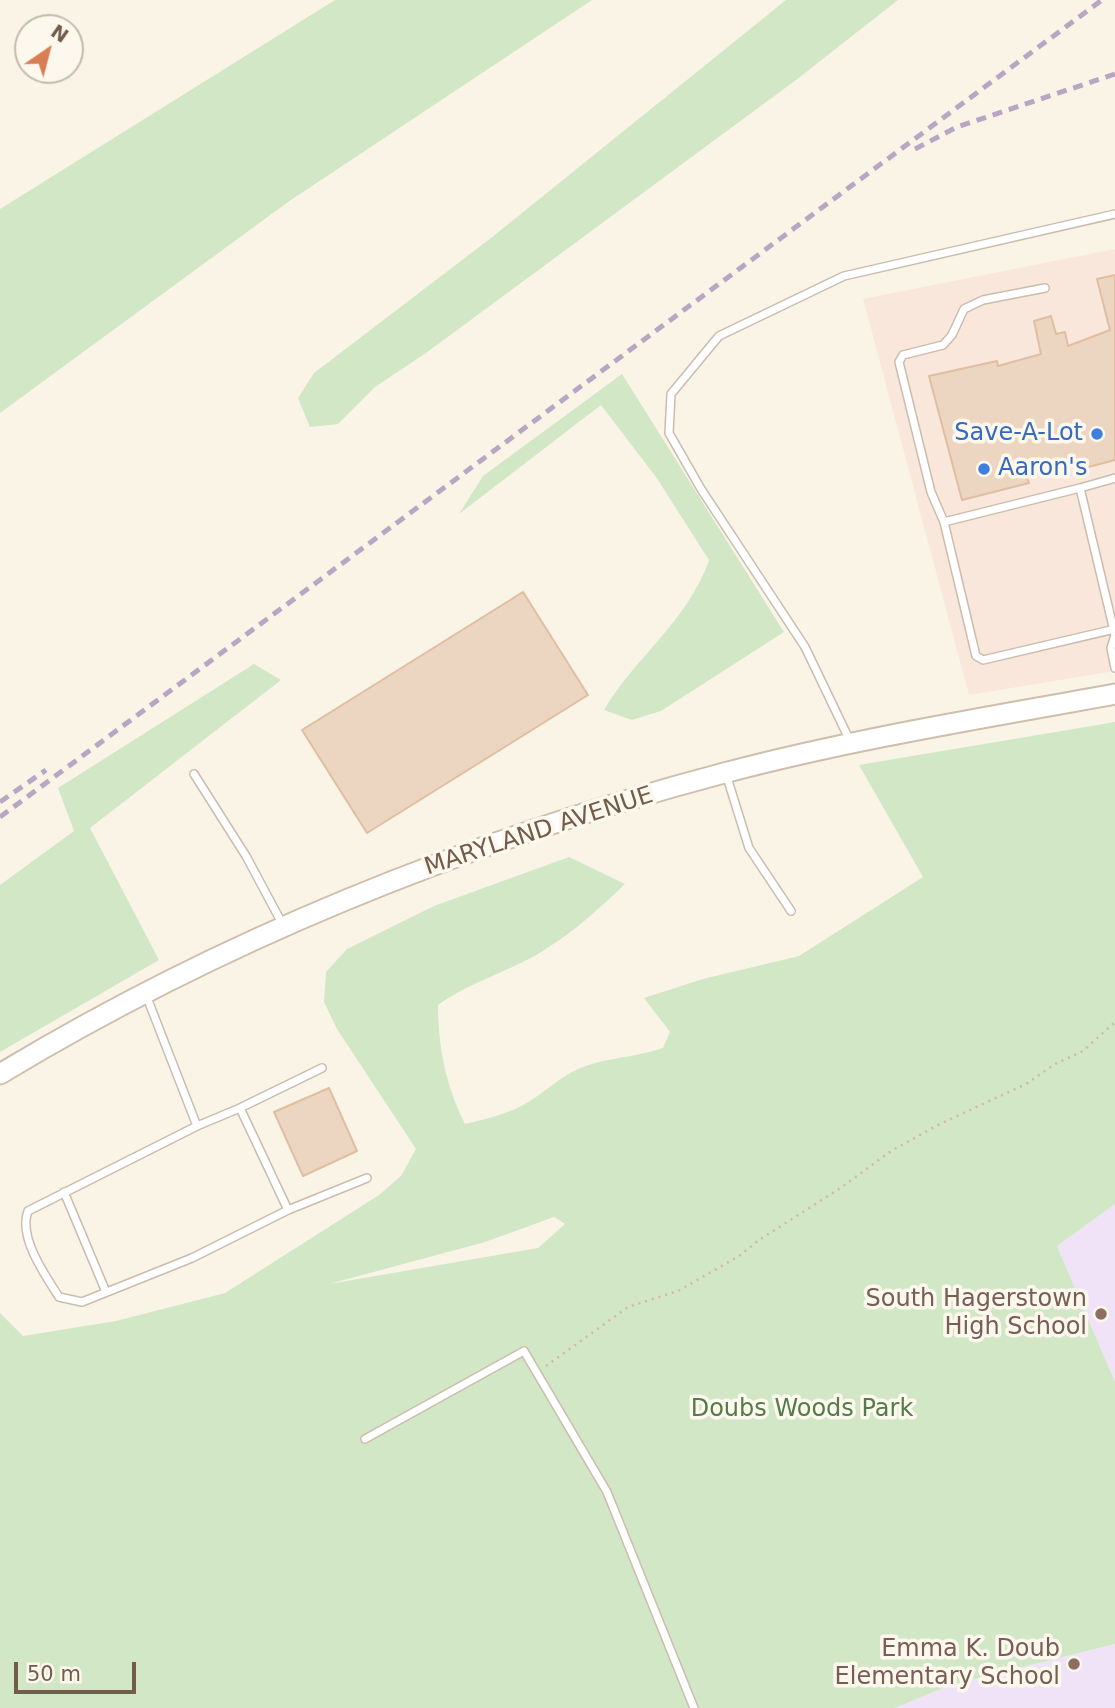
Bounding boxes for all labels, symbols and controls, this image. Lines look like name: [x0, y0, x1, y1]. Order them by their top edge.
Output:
north arrow: [14, 14, 84, 84]
text: N: [47, 20, 73, 47]
place label: Save-A-Lot: [954, 420, 1083, 448]
marker: Save-A-Lot: [1089, 426, 1105, 442]
place label: Aaron's: [998, 455, 1087, 483]
marker: Aaron's: [976, 461, 992, 477]
street label: MARYLAND AVENUE: [421, 781, 657, 883]
place label: South Hagerstown High School: [866, 1286, 1087, 1342]
marker: South Hagerstown High School: [1093, 1306, 1109, 1322]
park label: Doubs Woods Park: [691, 1396, 913, 1424]
place label: Emma K. Doub Elementary School: [835, 1636, 1060, 1692]
scale bar: [18, 1648, 140, 1692]
marker: Emma K. Doub Elementary School: [1066, 1656, 1082, 1672]
text: 50 m: [27, 1662, 81, 1686]

